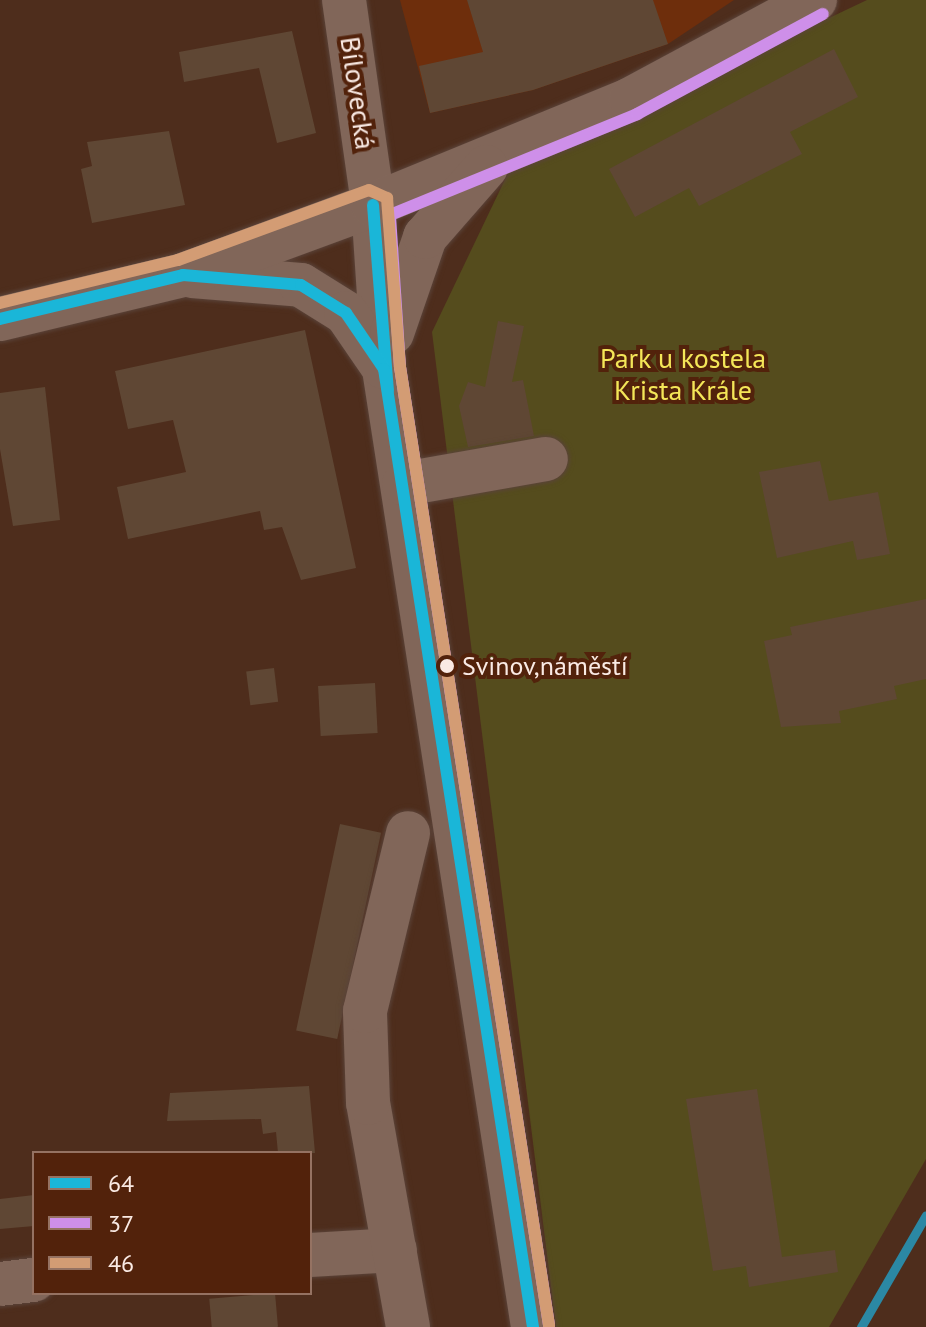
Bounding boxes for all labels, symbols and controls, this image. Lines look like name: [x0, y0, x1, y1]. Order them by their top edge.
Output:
street label: Bílovecká: [333, 34, 383, 152]
park label: Park u kostela Krista Krále: [600, 341, 766, 407]
place label: Svinov,náměstí: [462, 650, 628, 682]
marker: Svinov,náměstí: [439, 658, 455, 674]
legend: [32, 1151, 312, 1295]
text: 64: [108, 1168, 134, 1199]
text: 37: [108, 1208, 134, 1239]
text: 46: [108, 1248, 134, 1279]

